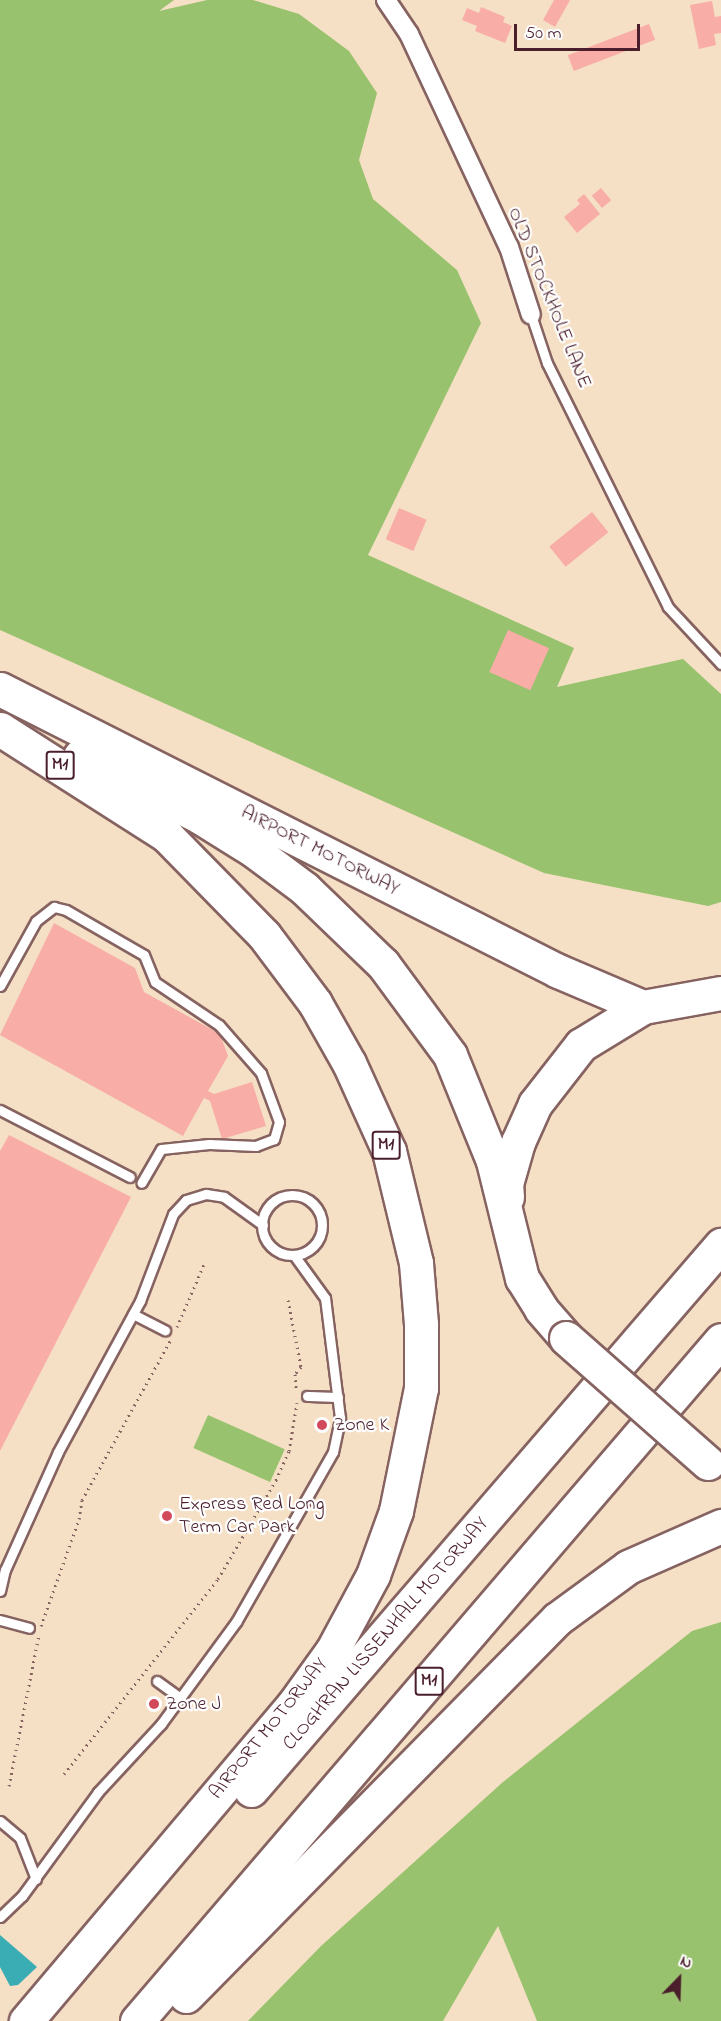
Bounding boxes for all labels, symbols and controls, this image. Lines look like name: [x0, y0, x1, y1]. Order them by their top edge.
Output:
scale bar: [517, 12, 643, 50]
text: 50 m: [525, 21, 562, 47]
street label: OLD STOCKHOLE LANE: [502, 204, 596, 392]
road number: M1: [45, 750, 75, 780]
street label: AIRPORT MOTORWAY: [237, 801, 403, 901]
road number: M1: [371, 1130, 401, 1160]
place label: Zone K: [334, 1413, 389, 1437]
marker: Zone K: [315, 1418, 329, 1432]
place label: Express Red Long Term Car Park: [179, 1492, 324, 1539]
marker: Express Red Long Term Car Park: [160, 1509, 174, 1523]
street label: CLOGHRAN LISSENHALL MOTORWAY: [278, 1512, 494, 1756]
street label: AIRPORT MOTORWAY: [205, 1654, 333, 1804]
road number: M1: [414, 1666, 444, 1696]
place label: Zone J: [166, 1692, 221, 1716]
marker: Zone J: [147, 1697, 161, 1711]
north arrow: [649, 1949, 709, 2009]
text: N: [676, 1949, 696, 1976]

